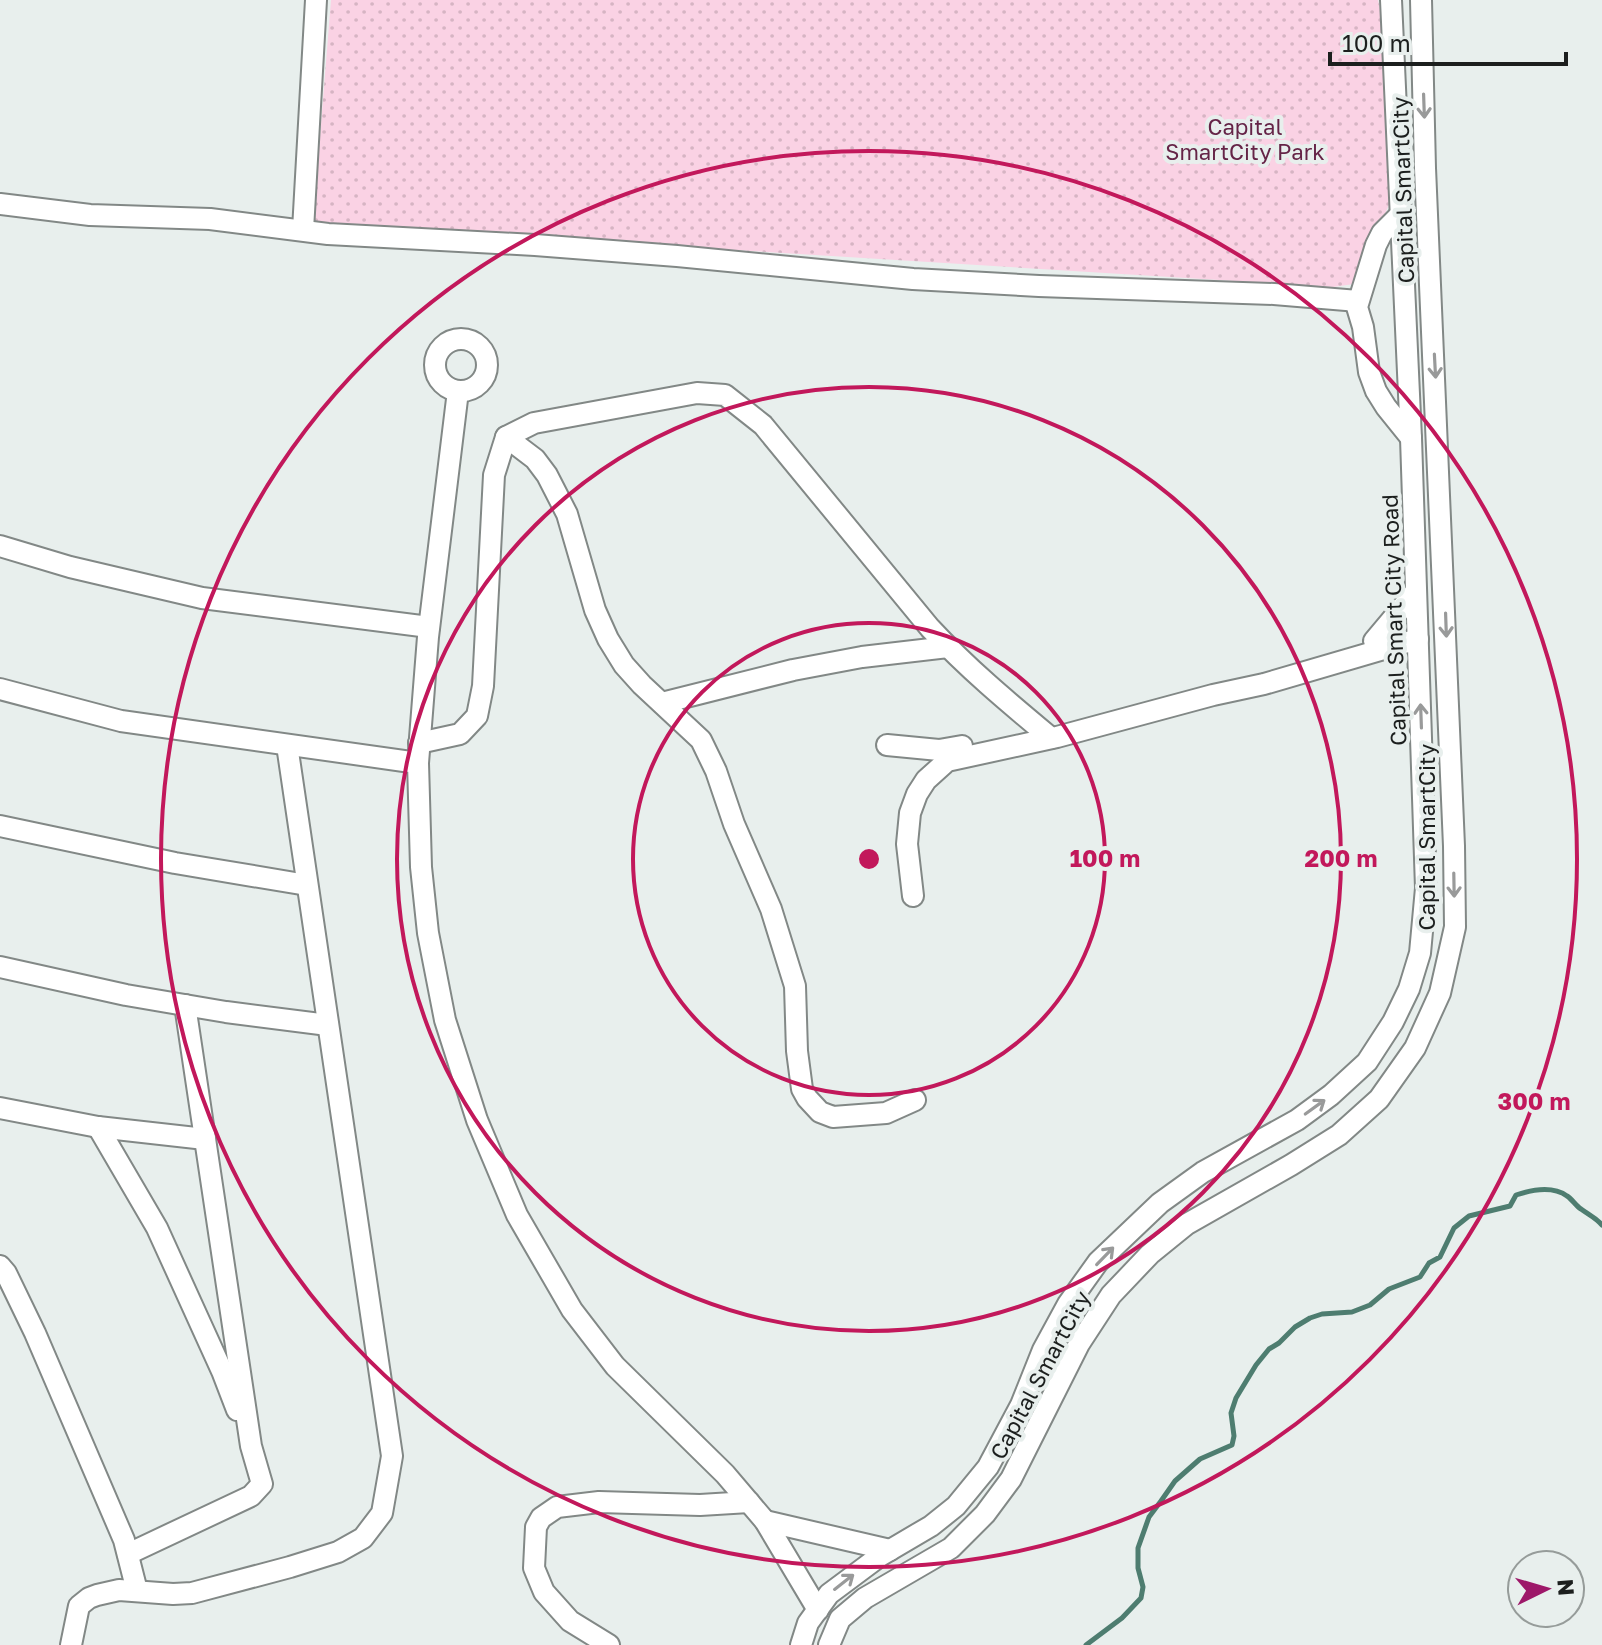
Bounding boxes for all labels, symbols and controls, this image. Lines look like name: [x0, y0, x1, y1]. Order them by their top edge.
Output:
scale bar: [1330, 16, 1566, 66]
text: 100 m: [1342, 28, 1411, 57]
one-way arrow: [1416, 92, 1431, 119]
street label: Capital SmartCity: [1386, 96, 1419, 284]
park label: Capital SmartCity Park: [1165, 113, 1325, 165]
one-way arrow: [1427, 352, 1442, 379]
street label: Capital Smart City Road: [1376, 494, 1411, 746]
one-way arrow: [1438, 611, 1453, 638]
one-way arrow: [1414, 703, 1429, 730]
street label: Capital SmartCity: [1413, 744, 1440, 930]
text: 100 m: [1070, 843, 1140, 872]
text: 200 m: [1305, 843, 1377, 872]
centre of rings: [855, 845, 883, 873]
one-way arrow: [1447, 871, 1462, 898]
text: 300 m: [1498, 1086, 1570, 1115]
one-way arrow: [1304, 1099, 1326, 1115]
one-way arrow: [1095, 1246, 1114, 1266]
street label: Capital SmartCity: [984, 1286, 1095, 1464]
north arrow: [1506, 1549, 1586, 1629]
one-way arrow: [833, 1573, 854, 1591]
text: N: [1552, 1578, 1581, 1597]

